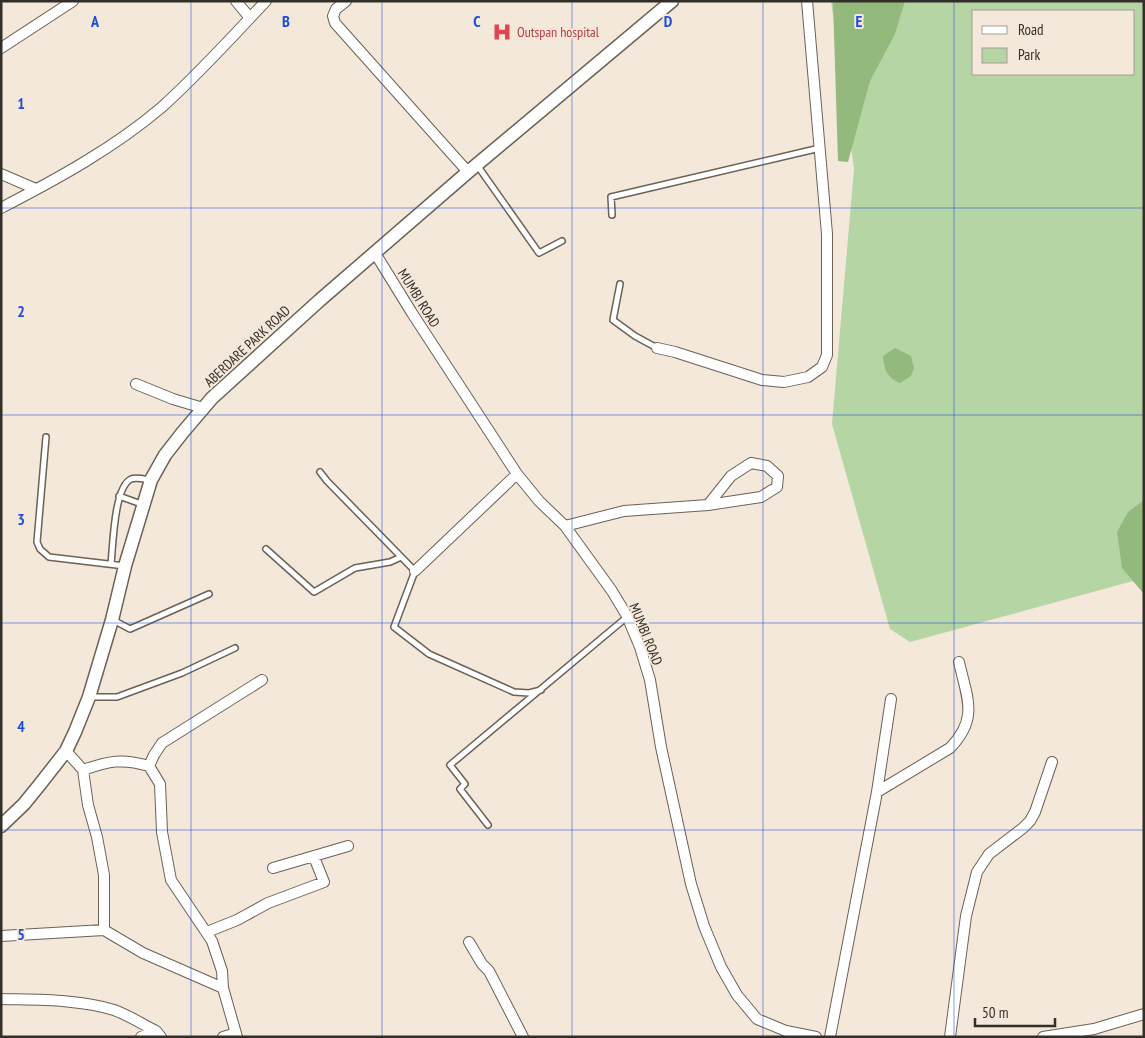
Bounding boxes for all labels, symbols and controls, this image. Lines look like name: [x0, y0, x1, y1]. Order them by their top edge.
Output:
legend: [972, 10, 1135, 75]
text: A: [90, 11, 100, 31]
text: B: [282, 11, 290, 31]
text: C: [473, 11, 481, 31]
text: D: [664, 11, 673, 31]
text: E: [856, 11, 863, 31]
text: Road: [1018, 20, 1044, 39]
hospital icon: Outspan hospital: [491, 21, 513, 43]
place label: Outspan hospital: [517, 23, 600, 41]
text: Park: [1018, 45, 1040, 64]
text: 1: [17, 93, 25, 113]
street label: MUMBI ROAD: [394, 265, 444, 331]
text: 2: [17, 301, 25, 321]
street label: ABERDARE PARK ROAD: [200, 301, 294, 391]
text: 3: [17, 509, 25, 529]
street label: MUMBI ROAD: [625, 600, 667, 668]
text: 4: [17, 716, 25, 736]
text: 5: [17, 924, 25, 944]
scale bar: [975, 996, 1055, 1028]
text: 50 m: [982, 1003, 1008, 1022]

